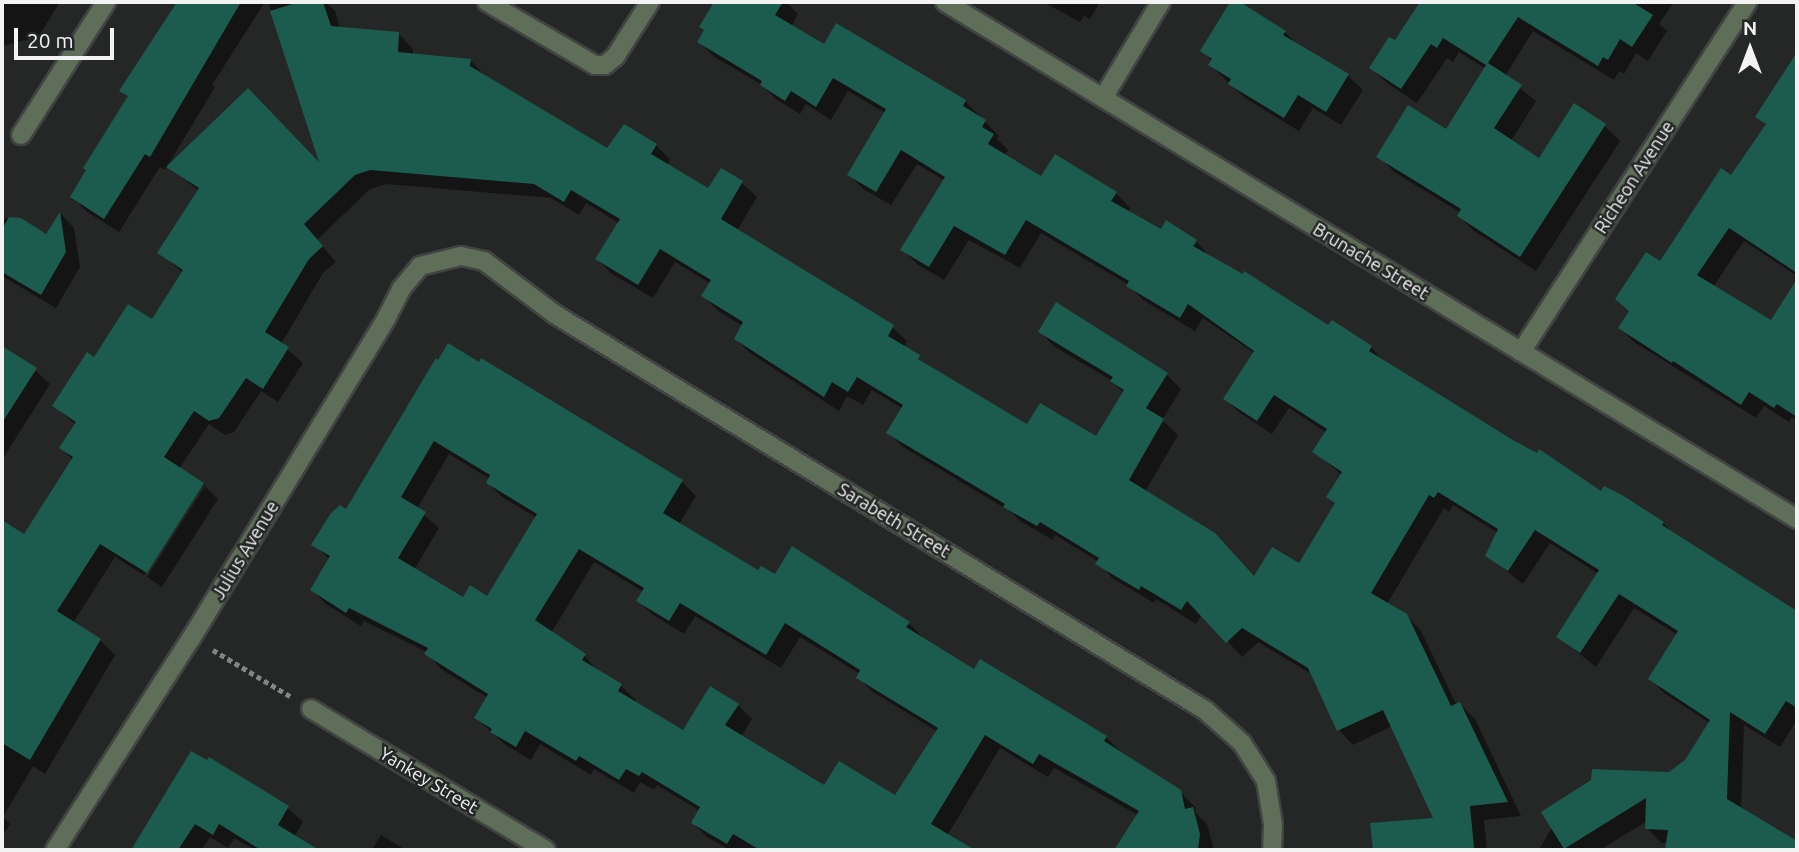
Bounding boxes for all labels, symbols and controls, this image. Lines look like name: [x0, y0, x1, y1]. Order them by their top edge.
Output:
scale bar: [18, 14, 117, 58]
north arrow: [1715, 14, 1785, 84]
text: N: [1743, 17, 1757, 39]
text: 20 m: [27, 28, 74, 52]
street label: Richeon Avenue: [1590, 117, 1678, 237]
street label: Brunache Street: [1309, 218, 1433, 304]
street label: Sarabeth Street: [834, 478, 954, 562]
street label: Julius Avenue: [207, 497, 283, 603]
street label: Yankey Street: [376, 742, 482, 818]

